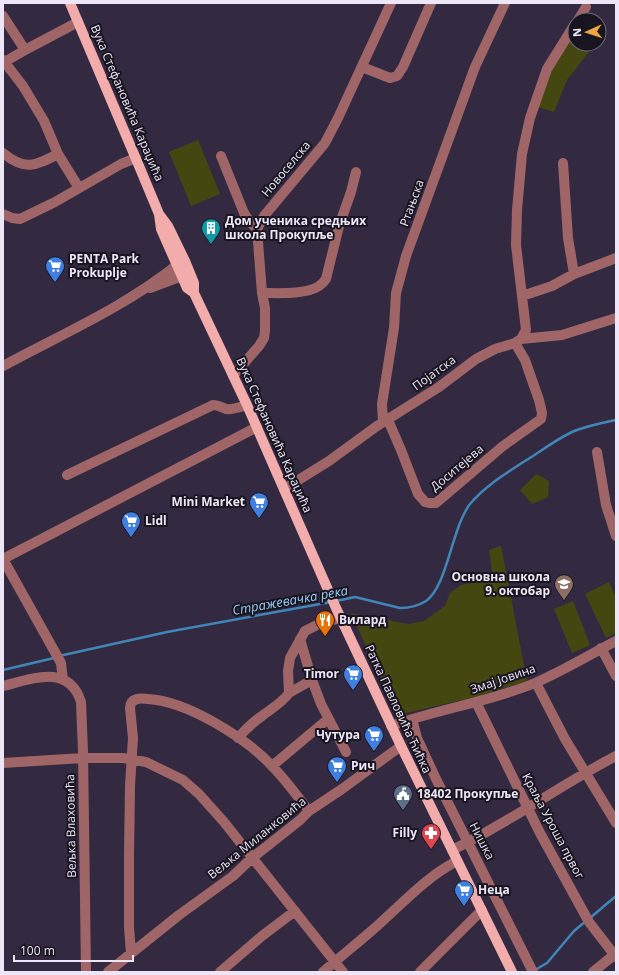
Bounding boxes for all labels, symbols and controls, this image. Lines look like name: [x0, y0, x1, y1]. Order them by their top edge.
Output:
north arrow: [567, 12, 607, 52]
street label: Вука Стефановића Караџића: [87, 22, 168, 184]
text: N: [569, 28, 584, 37]
street label: Новоселска: [257, 137, 314, 200]
street label: Ртањска: [395, 177, 428, 229]
place label: Дом ученика средњих школа Прокупље: [225, 212, 366, 243]
building icon: Дом ученика средњих школа Прокупље: [200, 217, 222, 245]
place label: PENTA Park Prokuplje: [69, 250, 140, 281]
supermarket icon: PENTA Park Prokuplje: [44, 255, 66, 283]
street label: Појатска: [409, 351, 459, 394]
street label: Вука Стефановића Караџића: [232, 354, 316, 515]
street label: Доситејева: [426, 440, 487, 495]
supermarket icon: Mini Market: [248, 491, 270, 519]
place label: Mini Market: [172, 493, 245, 510]
supermarket icon: Lidl: [120, 510, 142, 538]
place label: Lidl: [145, 512, 167, 529]
place label: Основна школа 9. октобар: [452, 568, 550, 599]
school or university icon: Основна школа 9. октобар: [553, 573, 575, 601]
water label: Стражевачка река: [231, 581, 350, 619]
restaurant icon: Вилард: [314, 609, 336, 637]
place label: Вилард: [339, 611, 386, 628]
street label: Ратка Павловића Ћићка: [361, 642, 436, 776]
street label: Змај Јовина: [468, 659, 538, 698]
supermarket icon: Timor: [342, 663, 364, 691]
place label: Timor: [304, 665, 340, 682]
supermarket icon: Чутура: [363, 724, 385, 752]
place label: Чутура: [316, 726, 360, 743]
supermarket icon: Рич: [326, 755, 348, 783]
place label: Рич: [351, 757, 375, 774]
street label: Краља Уроша првог: [518, 770, 589, 882]
street label: Вељка Влаховића: [61, 774, 80, 878]
public building icon: 18402 Прокупље: [392, 783, 414, 811]
place label: 18402 Прокупље: [417, 785, 518, 802]
street label: Вељка Миланковића: [204, 793, 309, 883]
street label: Нишка: [466, 819, 499, 862]
pharmacy icon: Filly: [420, 822, 442, 850]
place label: Filly: [393, 824, 417, 841]
supermarket icon: Неца: [453, 879, 475, 907]
place label: Неца: [478, 881, 510, 898]
scale bar: [14, 937, 133, 963]
text: 100 m: [20, 942, 55, 959]

